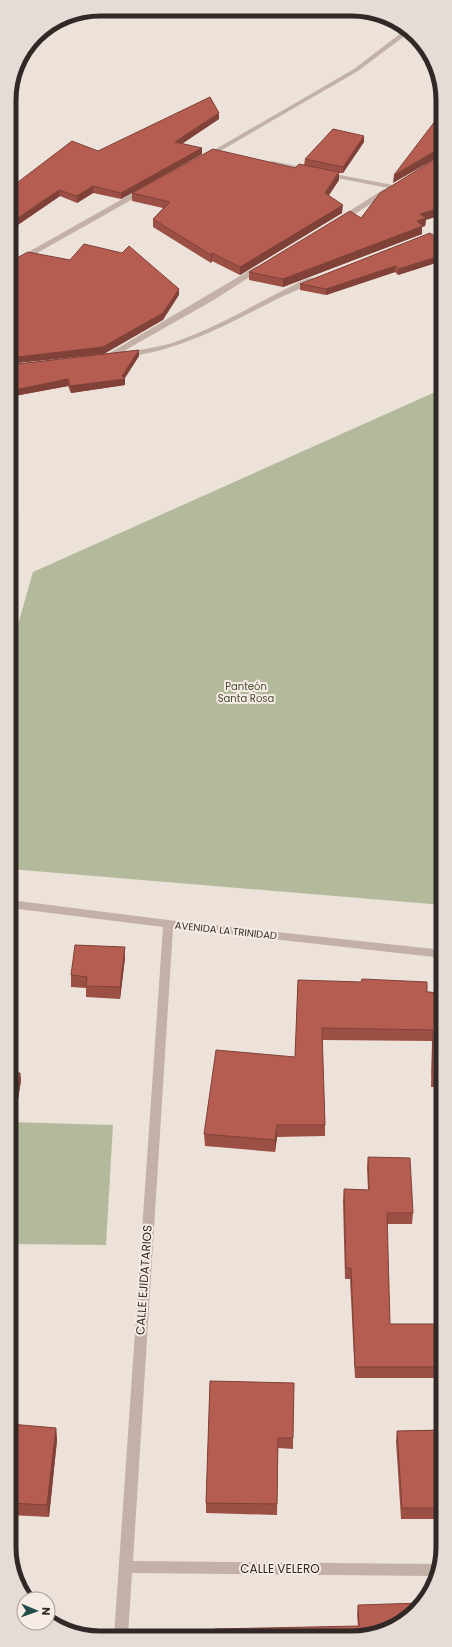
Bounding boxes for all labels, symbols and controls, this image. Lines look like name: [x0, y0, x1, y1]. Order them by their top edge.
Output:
park label: Panteón Santa Rosa: [218, 679, 274, 706]
street label: AVENIDA LA TRINIDAD: [174, 918, 278, 943]
street label: CALLE EJIDATARIOS: [131, 1224, 156, 1336]
street label: CALLE VELERO: [240, 1560, 320, 1577]
north arrow: [16, 1591, 56, 1631]
text: N: [38, 1607, 54, 1616]

